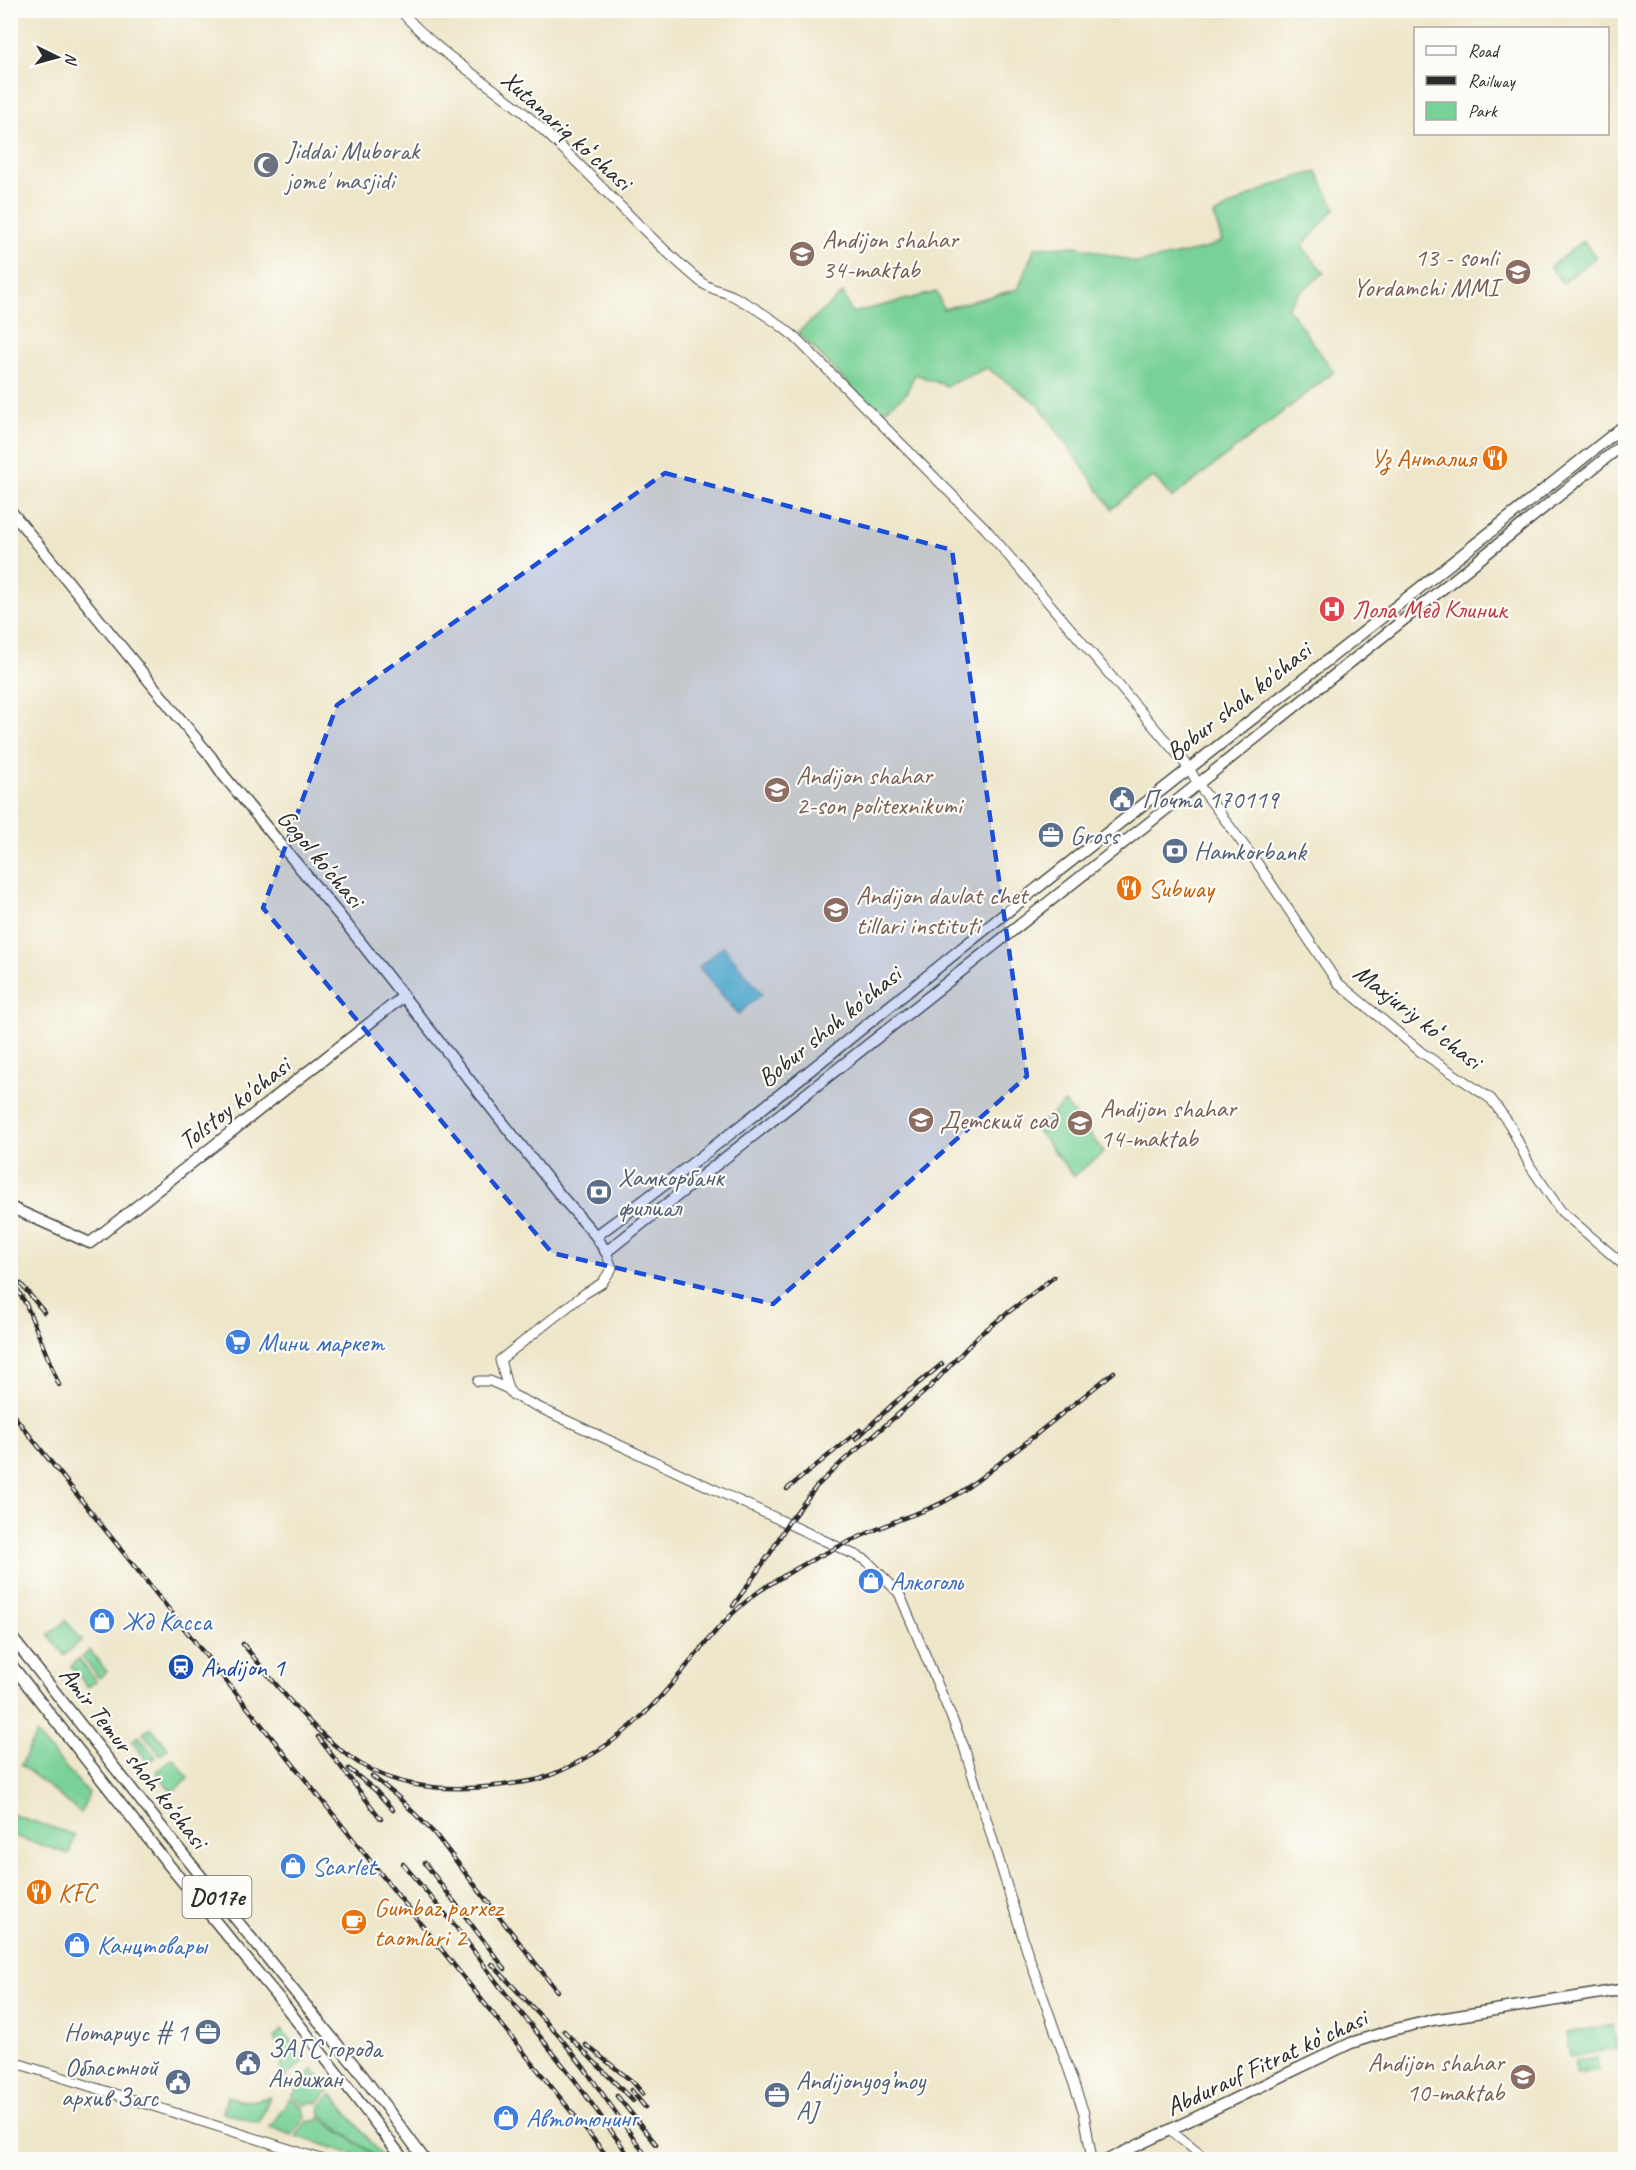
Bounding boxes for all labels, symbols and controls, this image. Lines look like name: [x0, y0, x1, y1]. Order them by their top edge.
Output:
north arrow: [27, 27, 87, 87]
legend: [1414, 27, 1609, 135]
text: Road: [1468, 40, 1501, 62]
text: N: [60, 52, 81, 67]
street label: Xutanariq koʻchasi: [494, 63, 641, 200]
text: Railway: [1468, 70, 1516, 92]
text: Park: [1468, 100, 1498, 122]
place label: Jiddai Muborak jome' masjidi: [283, 134, 421, 197]
mosque icon: Jiddai Muborak jome' masjidi: [251, 150, 281, 180]
place label: Andijon shahar 34-maktab: [822, 223, 960, 286]
school or university icon: Andijon shahar 34-maktab: [787, 239, 817, 269]
place label: 13 - sonli Yordamchi MMI: [1353, 241, 1504, 304]
school or university icon: 13 - sonli Yordamchi MMI: [1503, 257, 1533, 287]
place label: Уз Анталия: [1371, 442, 1478, 476]
restaurant icon: Уз Анталия: [1480, 443, 1510, 473]
place label: Лола Мед Клиник: [1352, 593, 1509, 626]
hospital icon: Лола Мед Клиник: [1317, 594, 1347, 624]
street label: Bobur shoh ko'chasi: [1159, 632, 1320, 768]
place label: Andijon shahar 2-son politexnikumi: [796, 759, 965, 822]
school or university icon: Andijon shahar 2-son politexnikumi: [762, 775, 792, 805]
place label: Почта 170119: [1142, 783, 1281, 816]
public building icon: Почта 170119: [1107, 784, 1137, 814]
street label: Gogol ko'chasi: [270, 802, 373, 917]
place label: Gross: [1070, 819, 1121, 852]
office icon: Gross: [1036, 820, 1066, 850]
place label: Hamkorbank: [1194, 835, 1308, 868]
bank icon: Hamkorbank: [1160, 836, 1190, 866]
place label: Subway: [1148, 872, 1216, 905]
restaurant icon: Subway: [1114, 873, 1144, 903]
place label: Andijon davlat chet tillari instituti: [856, 879, 1029, 942]
school or university icon: Andijon davlat chet tillari instituti: [821, 895, 851, 925]
street label: Bobur shoh ko'chasi: [751, 956, 910, 1094]
street label: Maxjuriy koʻchasi: [1347, 956, 1491, 1079]
street label: Tolstoy ko'chasi: [172, 1048, 299, 1157]
place label: Andijon shahar 14-maktab: [1100, 1092, 1238, 1155]
place label: Детский сад: [940, 1104, 1059, 1137]
school or university icon: Детский сад: [906, 1105, 936, 1135]
school or university icon: Andijon shahar 14-maktab: [1065, 1108, 1095, 1138]
place label: Хамкорбанк филиал: [618, 1161, 725, 1224]
bank icon: Хамкорбанк филиал: [584, 1177, 614, 1207]
place label: Мини маркет: [258, 1326, 386, 1359]
supermarket icon: Мини маркет: [223, 1327, 253, 1357]
place label: Алкоголь: [890, 1565, 965, 1598]
shop icon: Алкоголь: [856, 1566, 886, 1596]
place label: Жд Касса: [122, 1605, 213, 1638]
shop icon: Жд Касса: [87, 1606, 117, 1636]
place label: Andijon 1: [201, 1651, 286, 1684]
station icon: Andijon 1: [166, 1652, 196, 1682]
street label: Amir Temur shoh ko'chasi: [52, 1659, 217, 1858]
place label: Scarlet: [312, 1850, 378, 1883]
shop icon: Scarlet: [278, 1851, 308, 1881]
place label: KFC: [58, 1876, 99, 1909]
road number: D017e: [182, 1876, 252, 1918]
restaurant icon: KFC: [24, 1877, 54, 1907]
place label: Gumbaz parxez taomlari 2: [374, 1891, 505, 1954]
cafe icon: Gumbaz parxez taomlari 2: [339, 1907, 369, 1937]
place label: Канцтовары: [97, 1929, 209, 1962]
shop icon: Канцтовары: [62, 1930, 92, 1960]
street label: Abdurauf Fitrat koʻchasi: [1160, 2000, 1375, 2124]
place label: Нотариус # 1: [64, 2016, 189, 2049]
office icon: Нотариус # 1: [193, 2017, 223, 2047]
place label: ЗАГС города Андижан: [268, 2032, 384, 2095]
place label: Andijon shahar 10-maktab: [1368, 2046, 1506, 2109]
public building icon: ЗАГС города Андижан: [233, 2048, 263, 2078]
place label: Областной архив Загс: [61, 2051, 160, 2114]
school or university icon: Andijon shahar 10-maktab: [1508, 2062, 1538, 2092]
place label: Andijonyog’moy AJ: [796, 2064, 927, 2127]
public building icon: Областной архив Загс: [163, 2067, 193, 2097]
office icon: Andijonyog’moy AJ: [762, 2080, 792, 2110]
place label: Автотюнинг: [526, 2102, 640, 2135]
shop icon: Автотюнинг: [491, 2103, 521, 2133]

